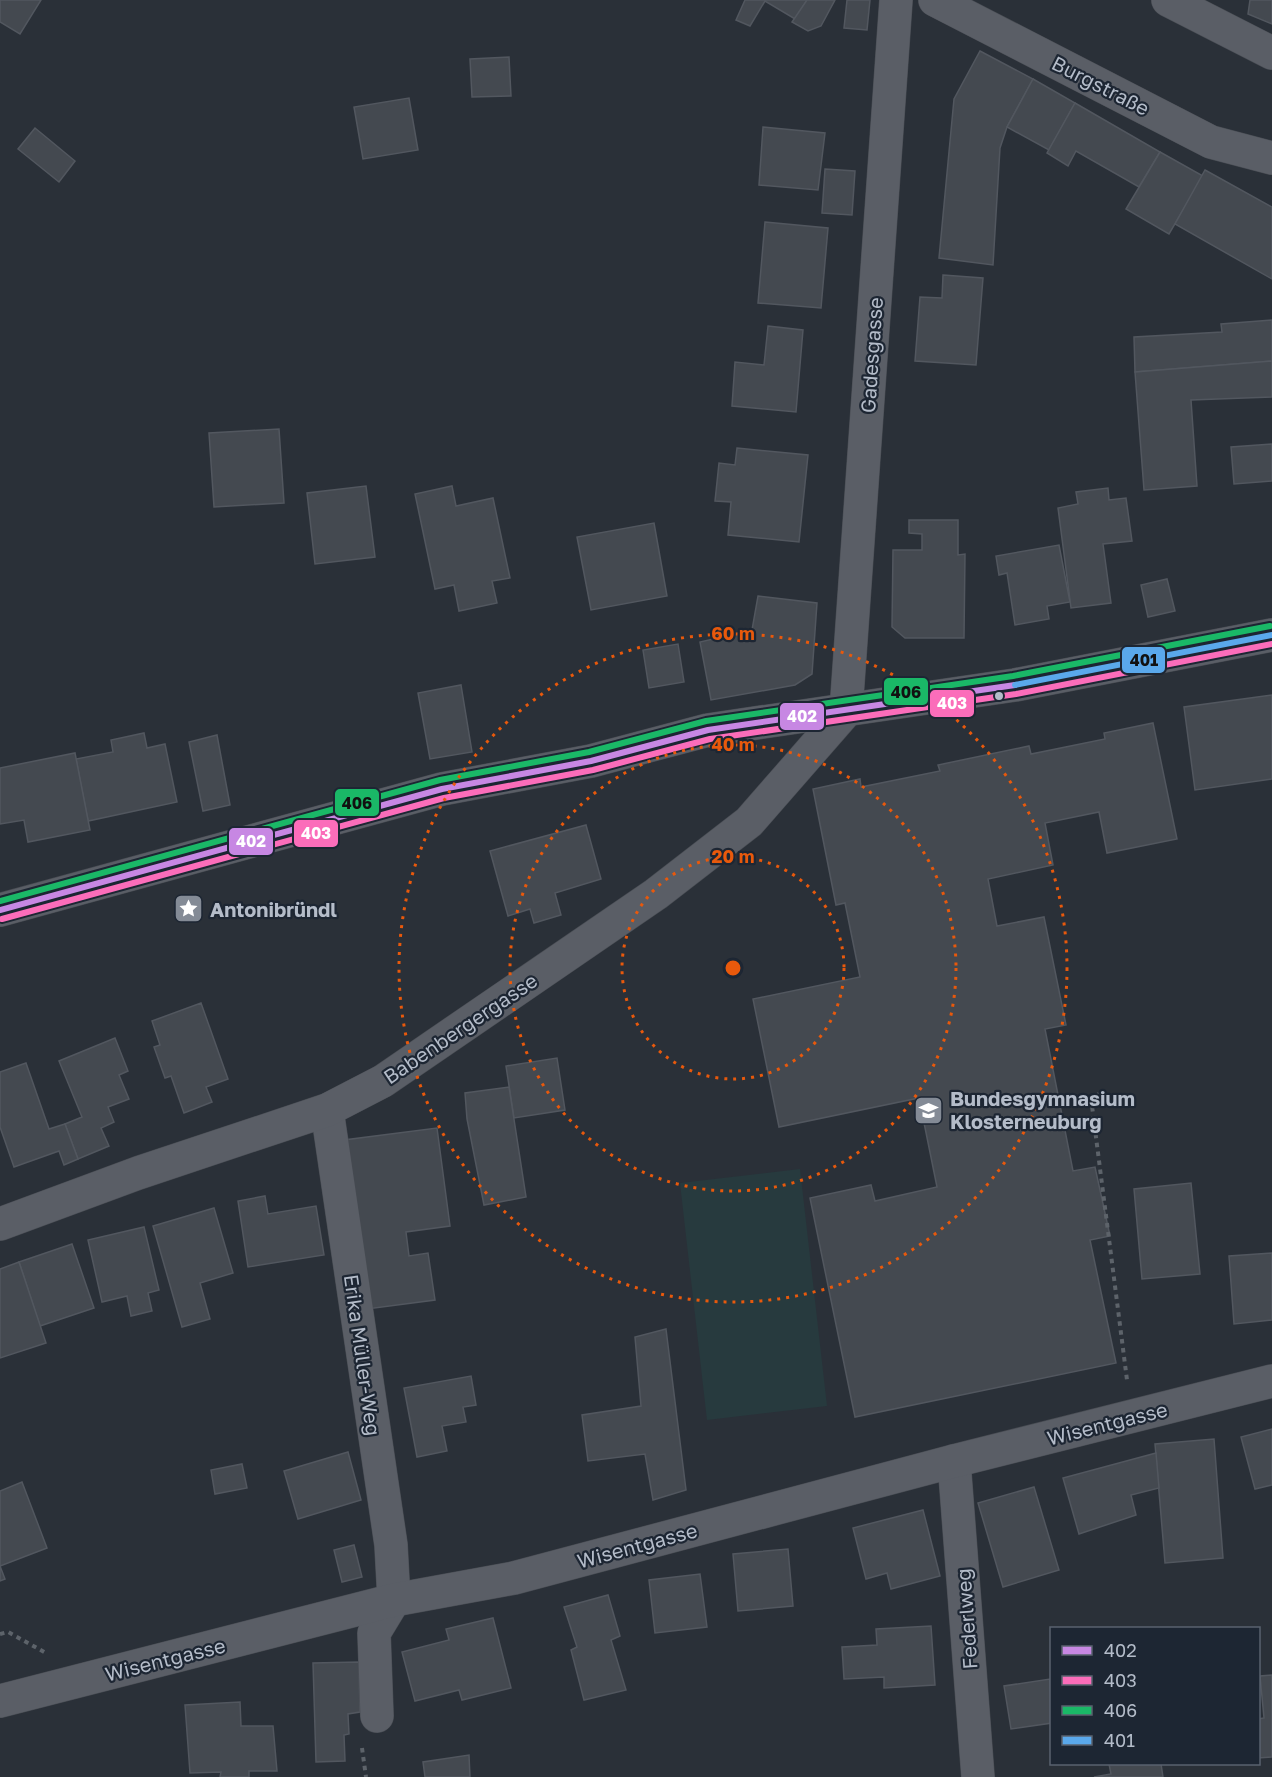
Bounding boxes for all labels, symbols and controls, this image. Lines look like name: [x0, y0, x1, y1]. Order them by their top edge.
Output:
street label: Burgstraße: [1048, 50, 1154, 120]
street label: Gadesgasse: [855, 296, 887, 414]
text: 60 m: [711, 622, 755, 644]
line badge: 401: [1121, 646, 1166, 674]
text: 401: [1130, 650, 1158, 670]
line badge: 406: [883, 677, 929, 706]
text: 406: [891, 682, 921, 702]
line badge: 403: [929, 689, 975, 718]
unlabelled marker: [993, 690, 1005, 702]
text: 403: [937, 693, 967, 713]
line badge: 402: [779, 702, 825, 731]
text: 402: [787, 706, 817, 726]
text: 40 m: [711, 733, 755, 755]
line badge: 406: [334, 788, 380, 817]
text: 406: [342, 793, 372, 813]
line badge: 403: [293, 819, 339, 848]
text: 403: [301, 823, 331, 843]
line badge: 402: [228, 827, 274, 856]
text: 402: [236, 831, 266, 851]
text: 20 m: [712, 845, 754, 867]
place icon: Antonibründl: [173, 893, 205, 925]
place label: Antonibründl: [210, 897, 337, 921]
centre of rings: [723, 958, 743, 978]
street label: Babenbergergasse: [379, 968, 541, 1088]
place label: Bundesgymnasium Klosterneuburg: [950, 1086, 1135, 1133]
school or university icon: Bundesgymnasium Klosterneuburg: [913, 1094, 945, 1126]
street label: Erika Müller-Weg: [340, 1273, 386, 1437]
street label: Wisentgasse: [1044, 1396, 1170, 1450]
street label: Wisentgasse: [574, 1517, 700, 1573]
street label: Federlweg: [951, 1568, 981, 1670]
legend: [1050, 1627, 1260, 1765]
street label: Wisentgasse: [102, 1632, 228, 1686]
text: 402: [1104, 1639, 1137, 1661]
text: 403: [1104, 1669, 1137, 1691]
text: 406: [1104, 1699, 1137, 1721]
text: 401: [1104, 1729, 1135, 1751]

